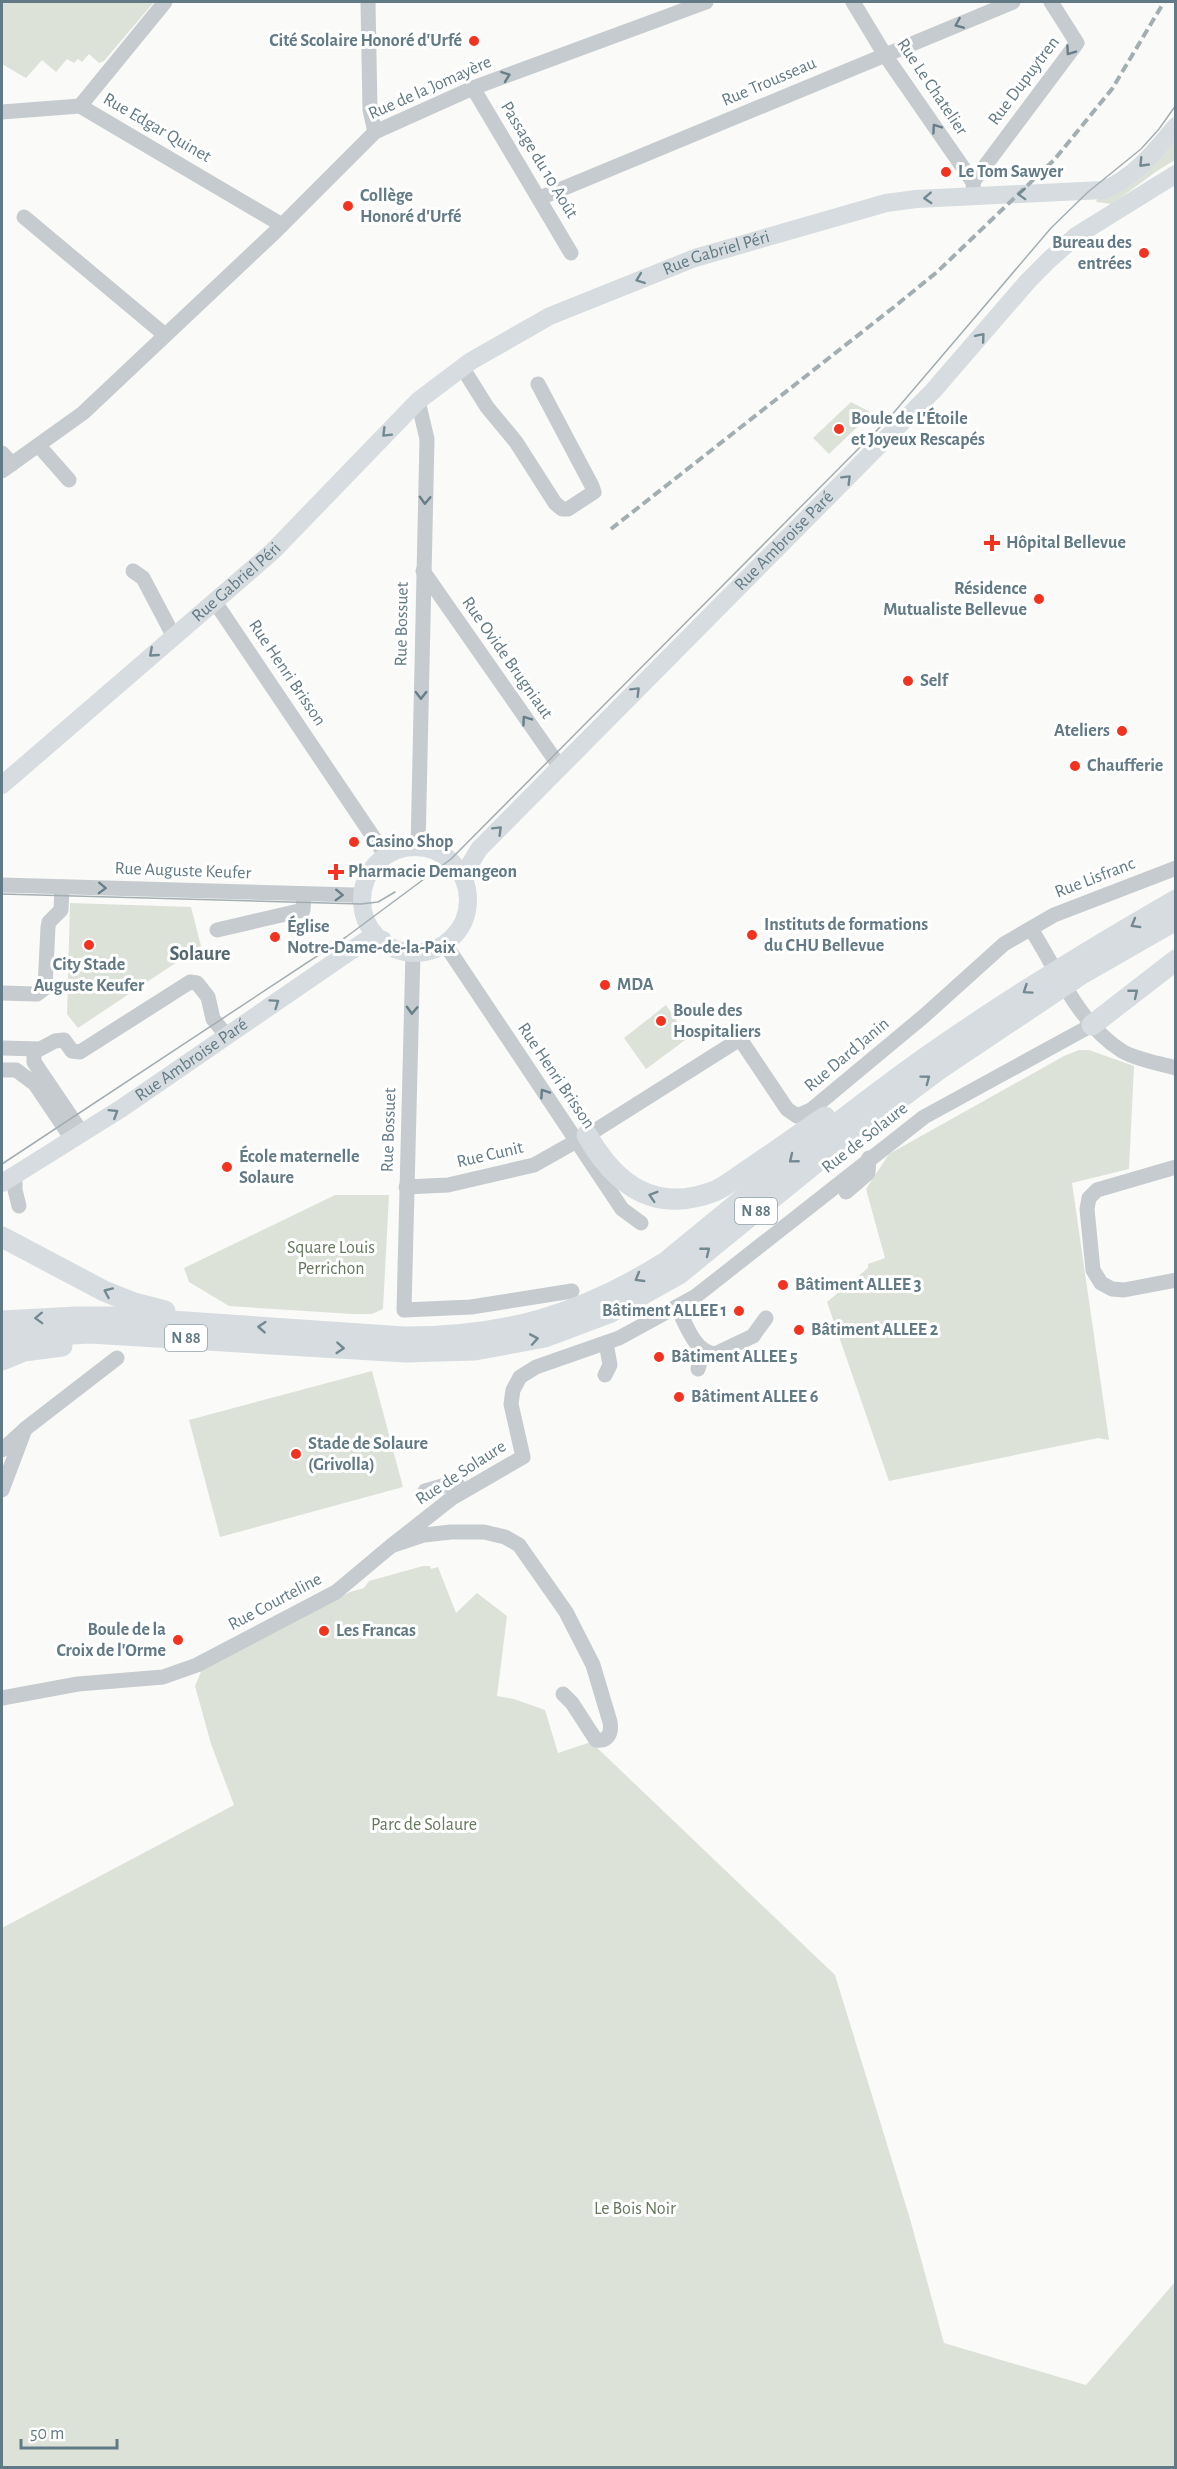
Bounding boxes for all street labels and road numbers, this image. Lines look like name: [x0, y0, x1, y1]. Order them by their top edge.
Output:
street label: Rue Dupuytren: [985, 33, 1063, 129]
street label: Rue Le Chatelier: [893, 35, 971, 139]
street label: Rue de la Jomayère: [366, 53, 494, 123]
street label: Rue Trousseau: [719, 54, 819, 110]
street label: Rue Edgar Quinet: [100, 90, 214, 166]
street label: Passage du 10 Août: [497, 98, 581, 222]
street label: Rue Gabriel Péri: [660, 228, 772, 279]
street label: Rue Ambroise Paré: [731, 488, 837, 594]
street label: Rue Gabriel Péri: [189, 539, 285, 626]
street label: Rue Bossuet: [392, 581, 412, 667]
street label: Rue Ovide Brugniaut: [458, 594, 556, 722]
street label: Rue Henri Brisson: [245, 617, 329, 729]
street label: Rue Lisfranc: [1053, 855, 1137, 901]
street label: Rue Auguste Keufer: [114, 860, 252, 882]
street label: Rue Ambroise Paré: [132, 1015, 251, 1105]
street label: Rue Dard Janin: [801, 1015, 893, 1095]
street label: Rue Henri Brisson: [514, 1020, 598, 1132]
street label: Rue Bossuet: [379, 1087, 399, 1173]
street label: Rue de Solaure: [819, 1099, 911, 1177]
street label: Rue Cunit: [455, 1139, 525, 1171]
road number: N 88: [735, 1198, 777, 1224]
road number: N 88: [165, 1325, 207, 1351]
street label: Rue de Solaure: [413, 1437, 509, 1509]
street label: Rue Courteline: [225, 1570, 325, 1634]

